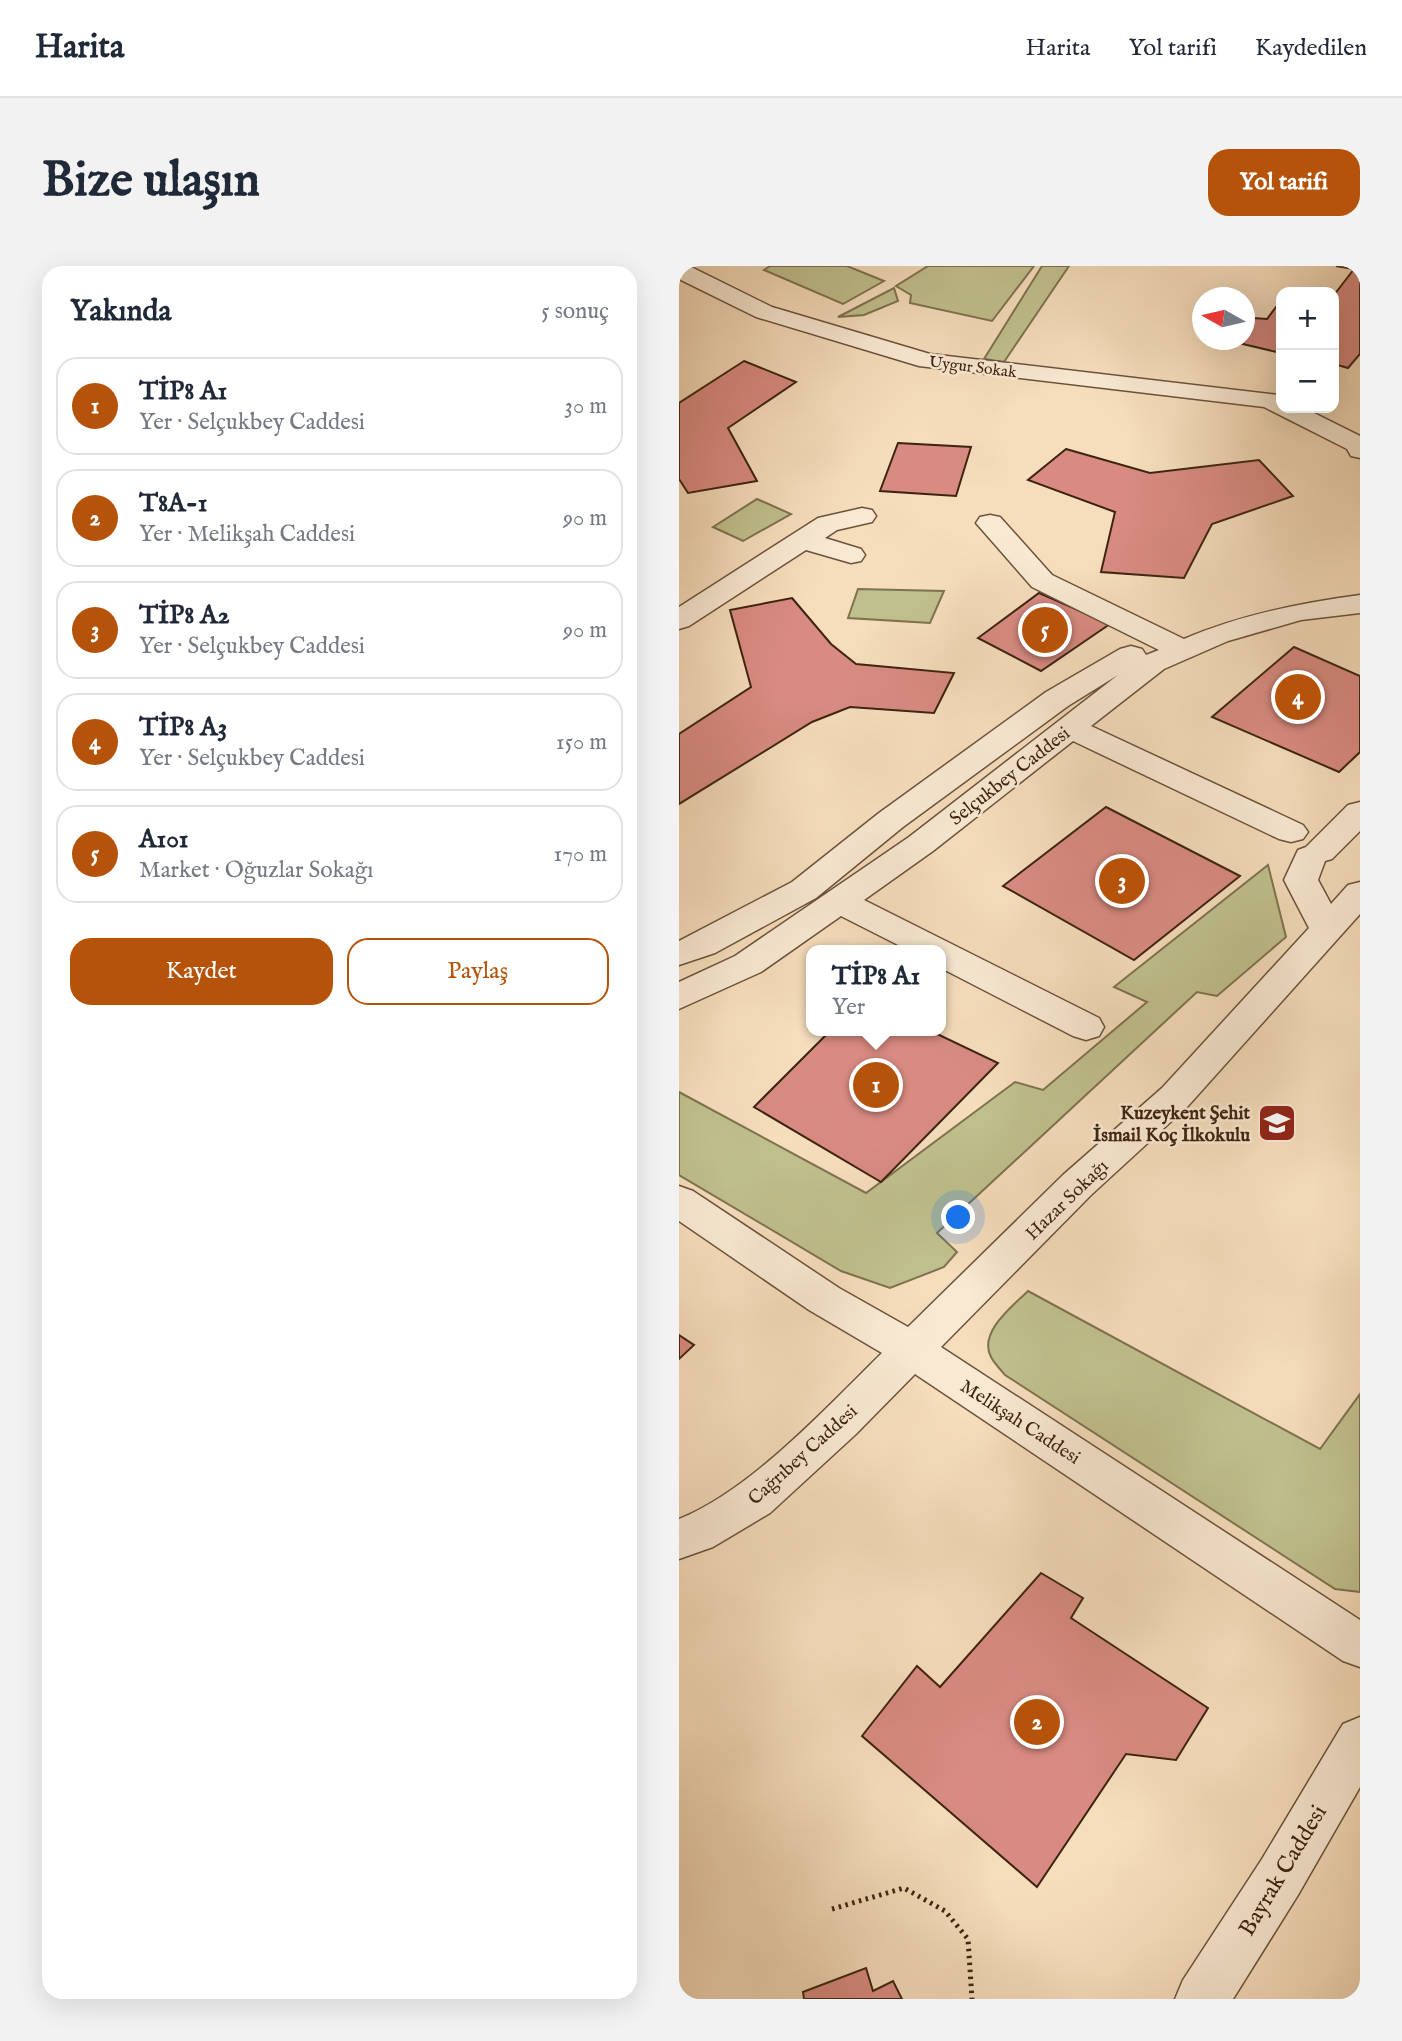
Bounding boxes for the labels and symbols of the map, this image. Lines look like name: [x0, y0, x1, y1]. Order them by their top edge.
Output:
north arrow: [1192, 287, 1255, 350]
street label: Uygur Sokak: [928, 353, 1018, 383]
pin: 5: [1022, 604, 1068, 656]
pin: 4: [1275, 671, 1321, 723]
street label: Selçukbey Caddesi: [945, 722, 1075, 831]
pin: 3: [1099, 855, 1145, 907]
pin: 1: [853, 1059, 899, 1111]
place label: Kuzeykent Şehit İsmail Koç İlkokulu: [1093, 1102, 1250, 1148]
school or university icon: Kuzeykent Şehit İsmail Koç İlkokulu: [1256, 1102, 1298, 1144]
street label: Hazar Sokağı: [1021, 1155, 1114, 1246]
your location: [941, 1200, 975, 1234]
street label: Melikşah Caddesi: [955, 1375, 1085, 1470]
street label: Cağrıbey Caddesi: [744, 1400, 863, 1511]
pin: 2: [1014, 1696, 1060, 1748]
street label: Bayrak Caddesi: [1233, 1800, 1334, 1942]

